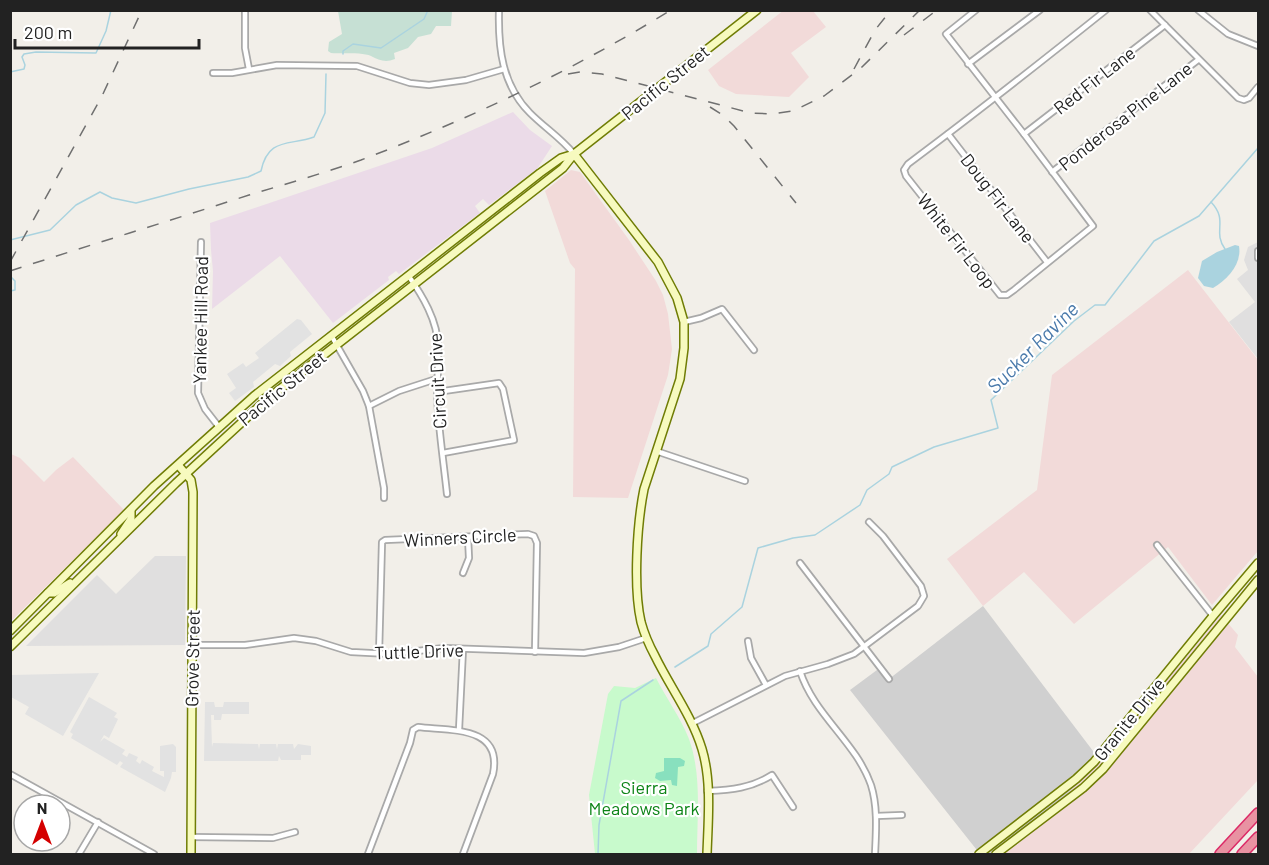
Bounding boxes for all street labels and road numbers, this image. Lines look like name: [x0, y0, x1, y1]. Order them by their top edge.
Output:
street label: Pacific Street: [617, 40, 713, 124]
street label: Red Fir Lane: [1049, 41, 1139, 119]
street label: Ponderosa Pine Lane: [1054, 57, 1196, 175]
street label: Doug Fir Lane: [956, 149, 1040, 247]
street label: White Fir Loop: [913, 189, 1001, 293]
street label: Yankee Hill Road: [188, 256, 212, 384]
street label: Circuit Drive: [424, 333, 450, 429]
street label: Pacific Street: [234, 346, 330, 430]
street label: Winners Circle: [403, 523, 517, 551]
street label: Grove Street: [180, 609, 204, 707]
street label: Tuttle Drive: [374, 638, 464, 664]
street label: Granite Drive: [1089, 673, 1169, 765]

